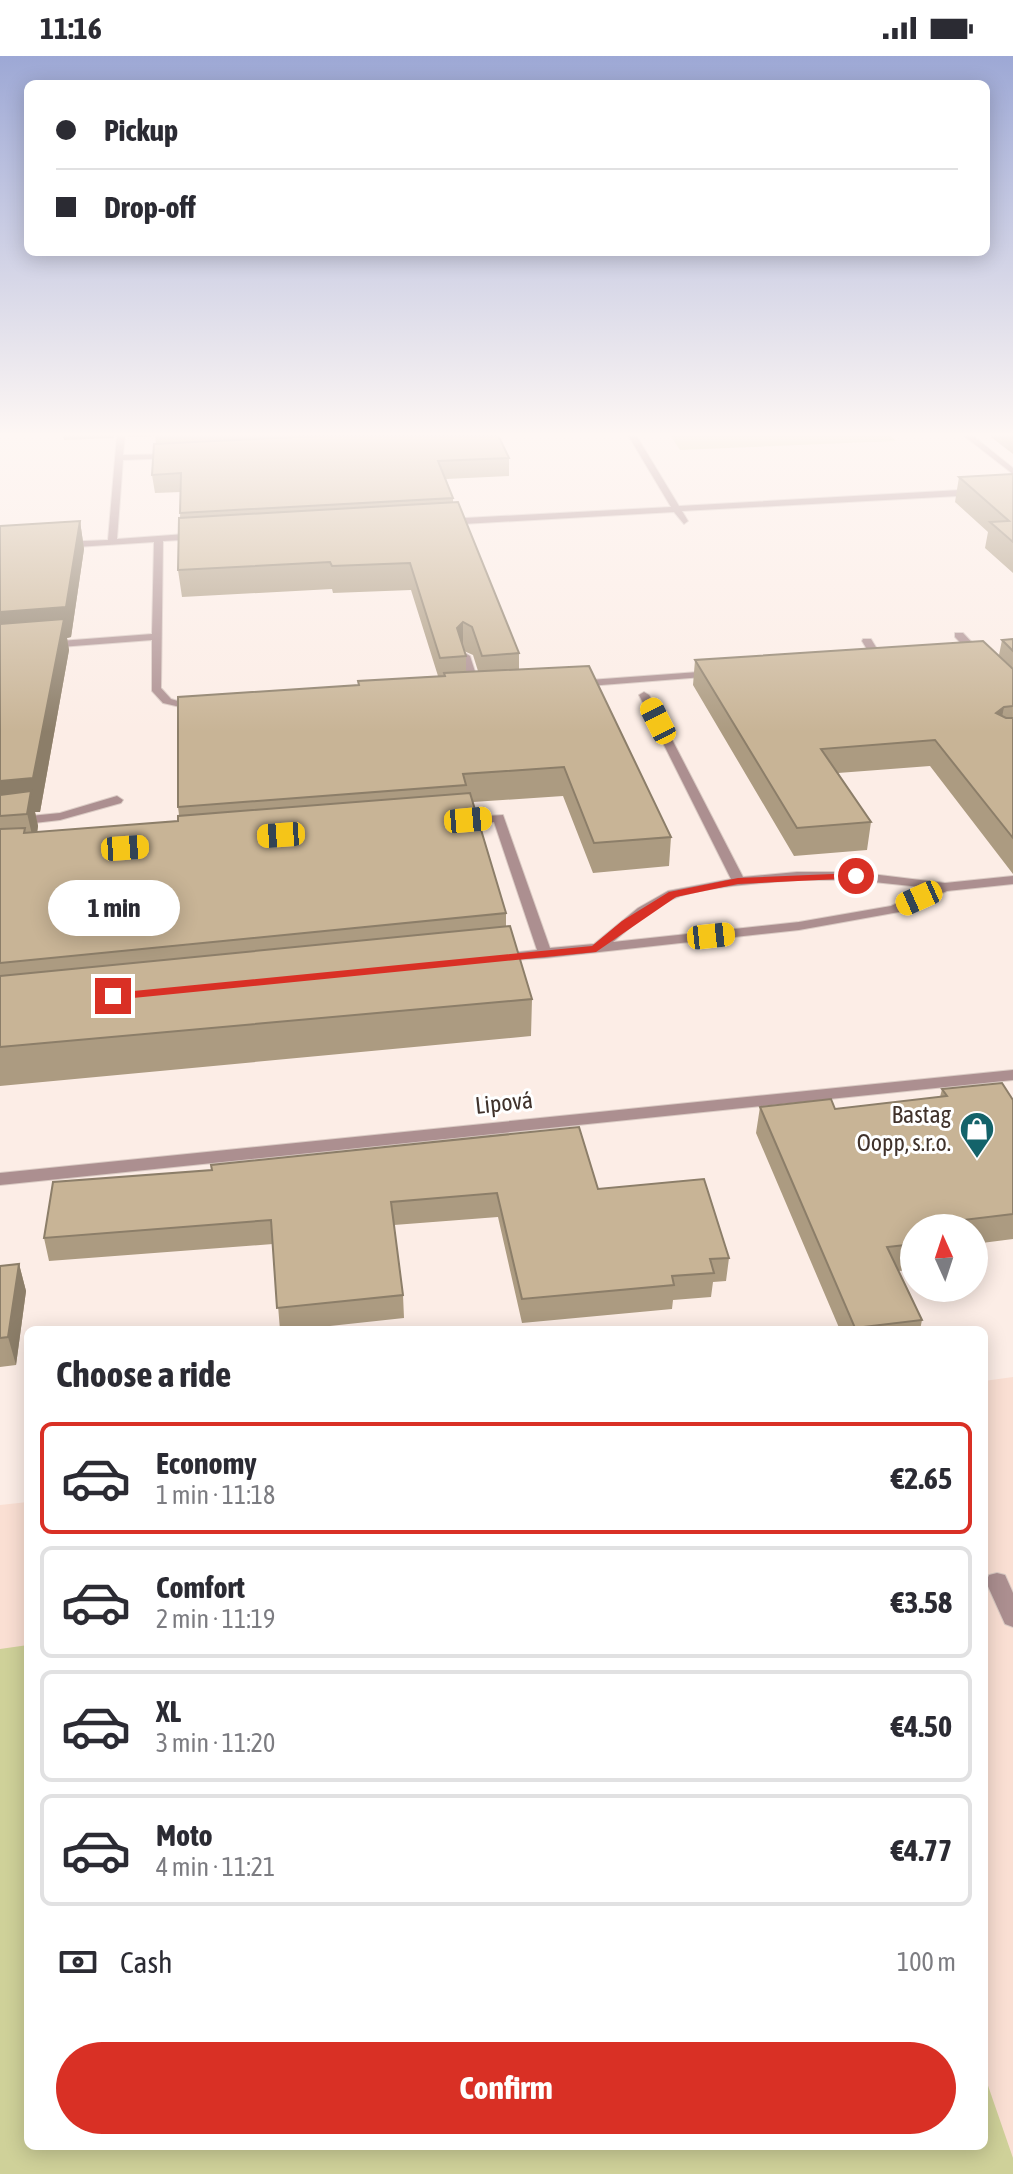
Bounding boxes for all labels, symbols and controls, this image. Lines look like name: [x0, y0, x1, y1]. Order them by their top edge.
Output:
text: 11:16: [40, 11, 102, 45]
text: Pickup: [104, 113, 178, 147]
text: Drop-off: [104, 190, 196, 224]
car: [636, 694, 680, 748]
car: [443, 806, 493, 834]
car: [256, 821, 306, 849]
car: [100, 834, 150, 862]
route start: [838, 858, 874, 894]
car: [892, 877, 946, 919]
callout: 1 min: [47, 880, 179, 936]
text: 1 min: [87, 893, 141, 923]
car: [686, 922, 736, 950]
route end: [95, 978, 131, 1014]
street label: Lipová: [474, 1086, 534, 1119]
place label: Bastag Oopp, s.r.o.: [857, 1101, 952, 1156]
shop icon: Bastag Oopp, s.r.o.: [958, 1110, 996, 1160]
north arrow: [900, 1214, 988, 1302]
map controls: [900, 1214, 988, 1302]
text: Choose a ride: [56, 1353, 231, 1395]
icon: car: [60, 1442, 132, 1514]
text: Economy: [156, 1446, 257, 1480]
text: €2.65: [891, 1461, 952, 1495]
text: 1 min · 11:18: [156, 1480, 275, 1510]
icon: car: [60, 1566, 132, 1638]
text: Comfort: [156, 1570, 245, 1604]
text: €3.58: [891, 1585, 952, 1619]
text: 2 min · 11:19: [156, 1604, 275, 1634]
icon: car: [60, 1690, 132, 1762]
text: XL: [156, 1694, 181, 1728]
text: €4.50: [891, 1709, 952, 1743]
text: 3 min · 11:20: [156, 1728, 275, 1758]
icon: car: [60, 1814, 132, 1886]
text: Moto: [156, 1818, 213, 1852]
text: €4.77: [891, 1833, 952, 1867]
text: 4 min · 11:21: [156, 1852, 275, 1882]
icon: cash: [56, 1940, 100, 1984]
text: Cash: [120, 1945, 173, 1979]
text: 100 m: [897, 1947, 956, 1977]
button: Confirm: [56, 2042, 956, 2134]

